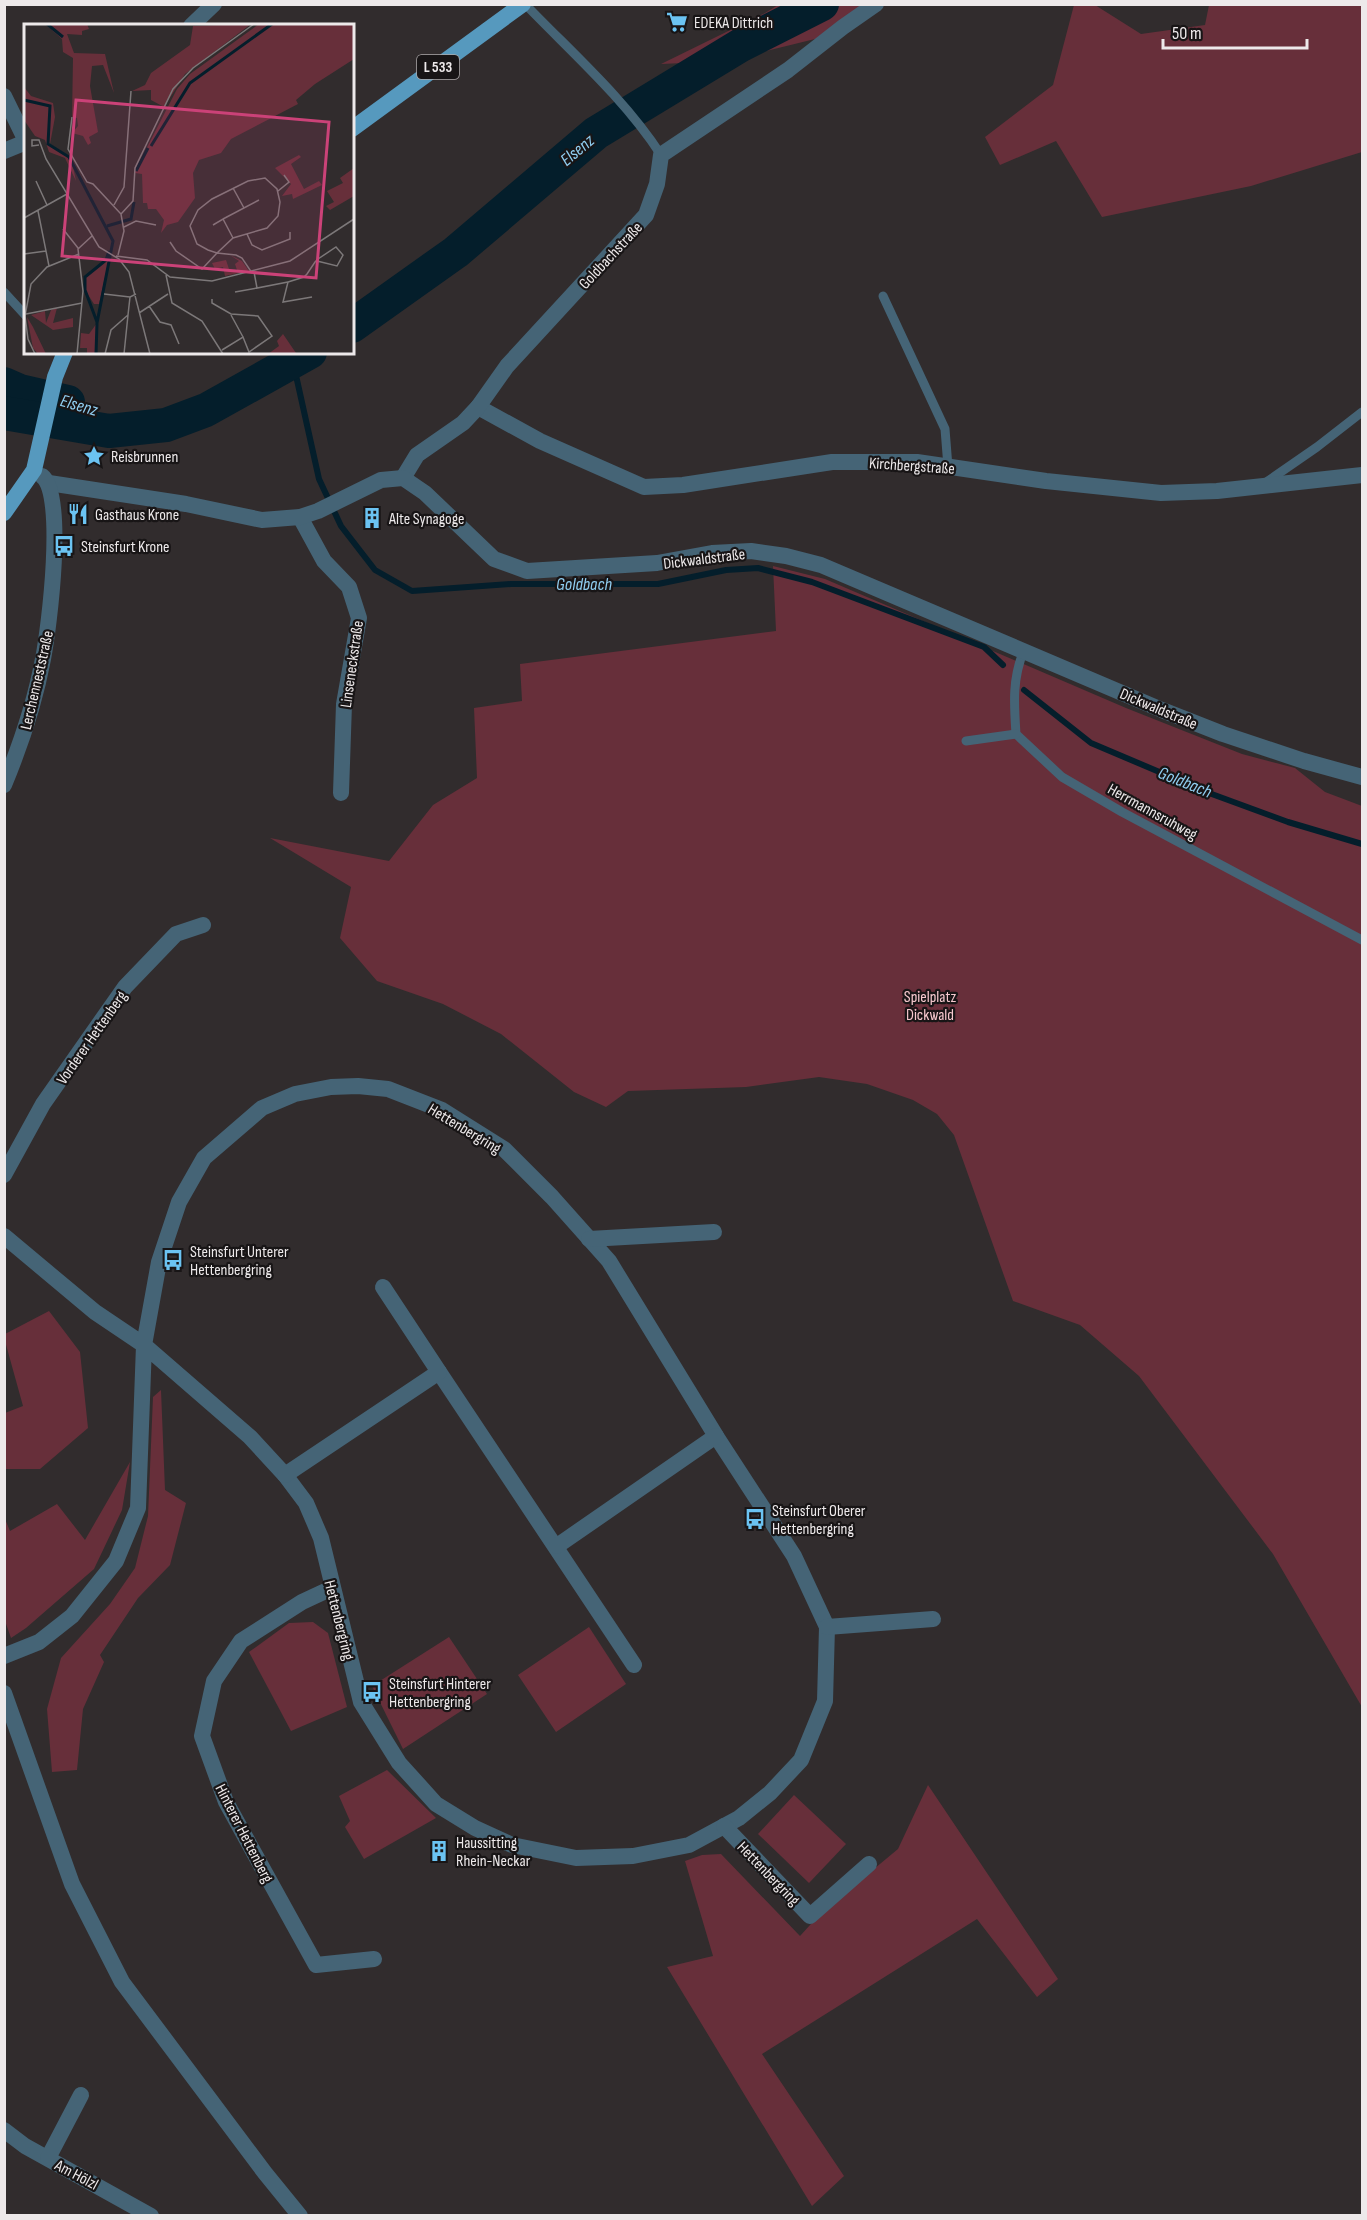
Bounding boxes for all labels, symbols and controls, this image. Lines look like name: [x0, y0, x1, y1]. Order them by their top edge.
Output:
supermarket icon: EDEKA Dittrich: [665, 10, 689, 34]
scale bar: [1163, 12, 1307, 50]
place label: EDEKA Dittrich: [694, 14, 773, 33]
text: 50 m: [1172, 23, 1202, 44]
inset map: [24, 24, 354, 354]
road number: L 533: [417, 55, 459, 79]
water label: Elsenz: [556, 130, 599, 171]
street label: Goldbachstraße: [575, 219, 647, 293]
water label: Elsenz: [58, 390, 101, 421]
place icon: Reisbrunnen: [82, 444, 106, 468]
place label: Reisbrunnen: [111, 448, 178, 467]
street label: Kirchbergstraße: [868, 454, 955, 479]
restaurant icon: Gasthaus Krone: [66, 502, 90, 526]
place label: Gasthaus Krone: [95, 506, 179, 525]
building icon: Alte Synagoge: [360, 506, 384, 530]
place label: Alte Synagoge: [388, 510, 464, 529]
bus stop icon: Steinsfurt Krone: [52, 534, 76, 558]
place label: Steinsfurt Krone: [81, 538, 170, 557]
street label: Dickwaldstraße: [662, 545, 746, 574]
water label: Goldbach: [556, 574, 612, 595]
street label: Linseneckstraße: [337, 619, 368, 709]
street label: Lerchenneststraße: [17, 629, 58, 732]
street label: Dickwaldstraße: [1117, 685, 1200, 734]
water label: Goldbach: [1155, 762, 1215, 803]
street label: Herrmannsruhweg: [1104, 780, 1200, 845]
street label: Vorderer Hettenberg: [53, 987, 131, 1088]
park label: Spielplatz Dickwald: [904, 988, 956, 1025]
street label: Hettenbergring: [424, 1100, 504, 1159]
place label: Steinsfurt Unterer Hettenbergring: [190, 1243, 289, 1280]
bus stop icon: Steinsfurt Unterer Hettenbergring: [161, 1248, 185, 1272]
place label: Steinsfurt Oberer Hettenbergring: [772, 1502, 866, 1539]
bus stop icon: Steinsfurt Oberer Hettenbergring: [743, 1507, 767, 1531]
street label: Hettenbergring: [319, 1578, 358, 1662]
place label: Steinsfurt Hinterer Hettenbergring: [389, 1675, 491, 1712]
bus stop icon: Steinsfurt Hinterer Hettenbergring: [360, 1680, 384, 1704]
street label: Hinterer Hettenberg: [211, 1781, 277, 1886]
place label: Haussitting Rhein-Neckar: [456, 1834, 531, 1871]
street label: Hettenbergring: [733, 1838, 803, 1910]
building icon: Haussitting Rhein-Neckar: [427, 1839, 451, 1863]
street label: Am Hölzl: [50, 2156, 101, 2195]

